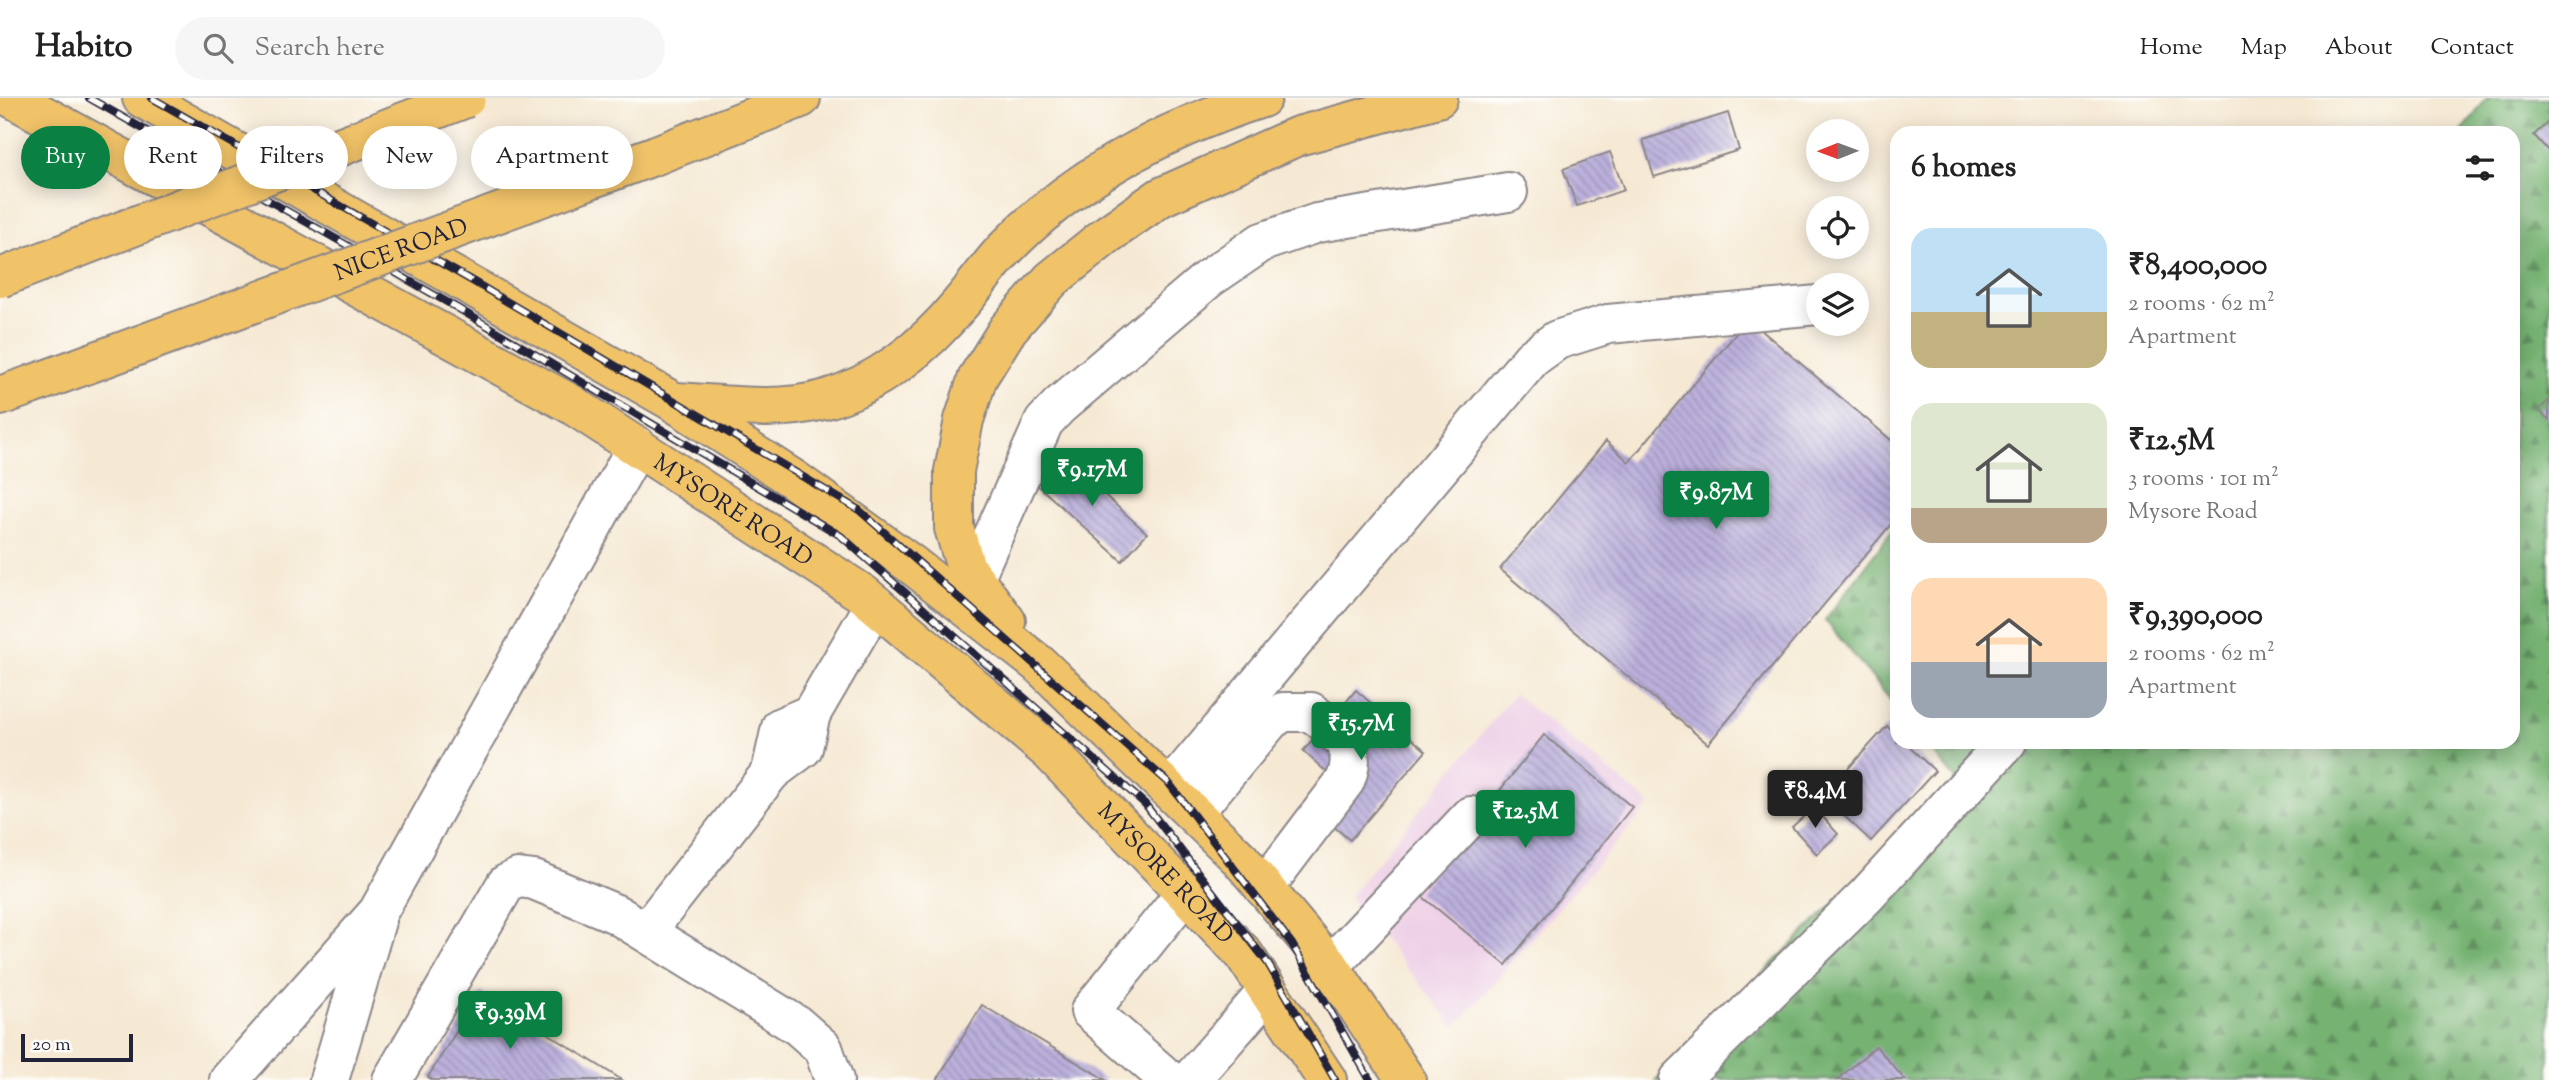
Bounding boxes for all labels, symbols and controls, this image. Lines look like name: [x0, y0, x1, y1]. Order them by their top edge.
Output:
search box: [175, 17, 665, 80]
text: Habito: [35, 24, 133, 72]
icon: search: [199, 29, 237, 67]
text: Search here: [255, 30, 385, 67]
text: Home: [2140, 31, 2203, 65]
text: Map: [2241, 31, 2287, 65]
text: About: [2325, 31, 2392, 65]
text: Contact: [2430, 31, 2514, 65]
north arrow: [1806, 119, 1869, 182]
map controls: [1806, 119, 1869, 336]
chip: Buy: [21, 126, 110, 189]
chip: Rent: [124, 126, 222, 189]
chip: Filters: [236, 126, 348, 189]
chip: New: [362, 126, 457, 189]
chip: Apartment: [471, 126, 633, 189]
text: 6 homes: [1911, 147, 2016, 190]
icon: filters: [2461, 149, 2499, 187]
button: locate: [1806, 196, 1869, 259]
street label: NICE ROAD: [330, 211, 473, 291]
text: ₹8,400,000: [2128, 245, 2267, 288]
icon: home: [1967, 256, 2051, 340]
button: layers: [1806, 273, 1869, 336]
text: 2 rooms · 62 m²: [2128, 288, 2275, 321]
text: Apartment: [2128, 321, 2237, 354]
text: ₹12.5M: [2128, 420, 2215, 463]
icon: home: [1967, 431, 2051, 515]
street label: MYSORE ROAD: [646, 447, 819, 576]
pin: ₹9.17M: [1035, 448, 1149, 508]
text: ₹9.17M: [1057, 454, 1127, 487]
text: 3 rooms · 101 m²: [2128, 463, 2279, 496]
pin: ₹9.87M: [1659, 472, 1773, 531]
text: ₹9.87M: [1679, 477, 1753, 510]
text: Mysore Road: [2128, 496, 2258, 529]
text: ₹9,390,000: [2128, 595, 2263, 638]
icon: home: [1967, 606, 2051, 690]
text: 2 rooms · 62 m²: [2128, 638, 2275, 671]
text: Apartment: [2128, 671, 2237, 704]
pin: ₹15.7M: [1304, 702, 1418, 762]
text: ₹15.7M: [1328, 708, 1394, 741]
pin: ₹8.4M: [1766, 770, 1864, 830]
text: ₹8.4M: [1784, 776, 1846, 809]
pin: ₹12.5M: [1468, 790, 1582, 850]
street label: MYSORE ROAD: [1088, 796, 1241, 953]
text: ₹12.5M: [1492, 796, 1558, 829]
pin: ₹9.39M: [453, 992, 567, 1051]
text: ₹9.39M: [474, 997, 546, 1030]
scale bar: [21, 1031, 133, 1063]
text: 20 m: [32, 1032, 71, 1059]

